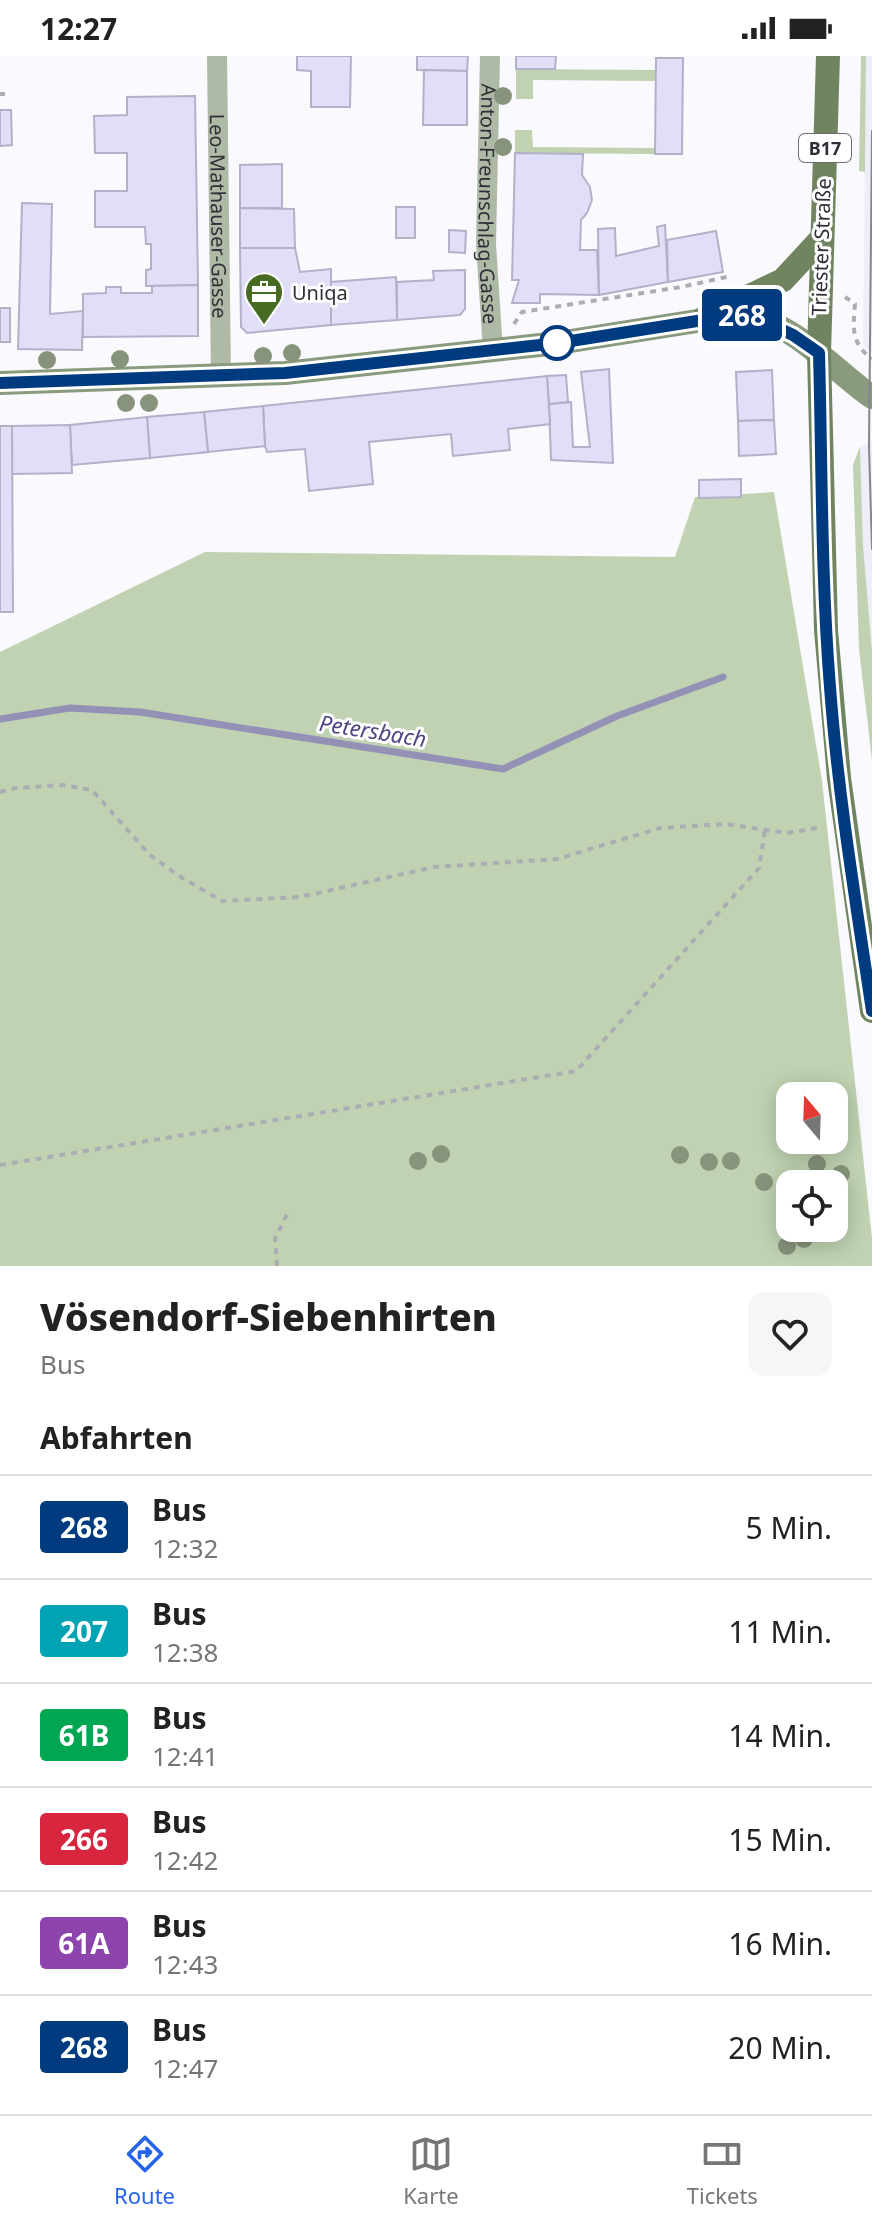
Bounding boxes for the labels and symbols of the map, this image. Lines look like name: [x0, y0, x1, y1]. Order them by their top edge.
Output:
street label: Anton-Freunschlag-Gasse: [472, 83, 505, 325]
street label: Leo-Mathauser-Gasse: [204, 113, 234, 319]
road number: B17: [799, 134, 851, 162]
street label: Triester Straße: [805, 178, 837, 316]
office icon: Uniqa: [243, 271, 285, 326]
place label: Uniqa: [292, 279, 348, 306]
line badge: 268: [696, 289, 788, 341]
unlabelled marker: [540, 326, 574, 360]
water label: Petersbach: [317, 707, 429, 753]
north arrow: [776, 1082, 848, 1154]

